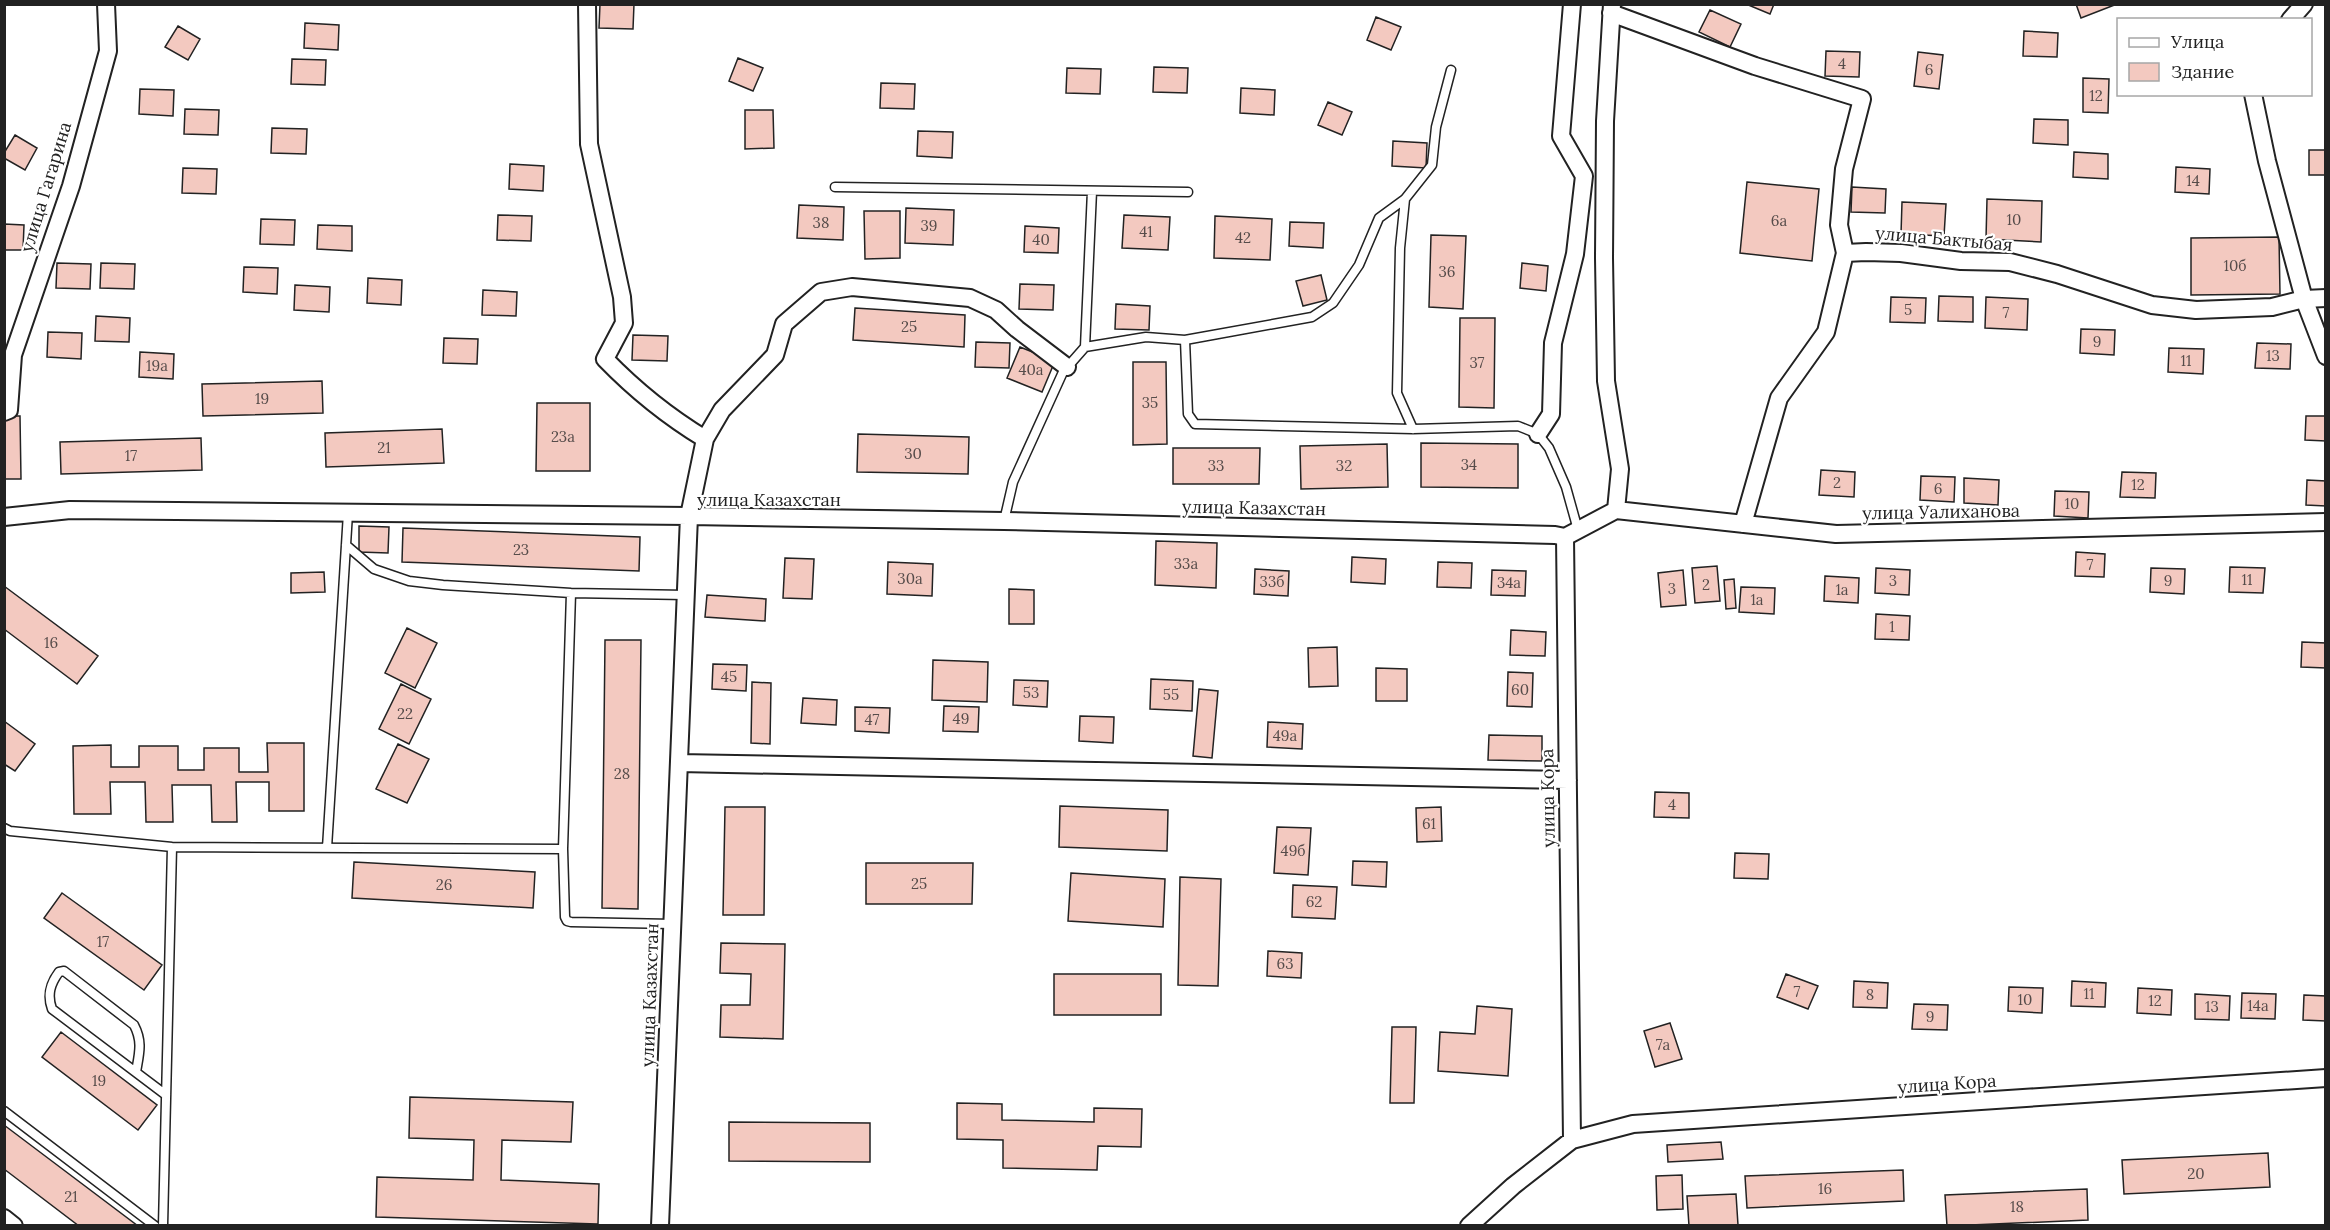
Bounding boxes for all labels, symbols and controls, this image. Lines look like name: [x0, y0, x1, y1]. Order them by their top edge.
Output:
legend: [2117, 18, 2312, 96]
text: Улица: [2170, 30, 2224, 53]
house number: 4: [1838, 54, 1846, 73]
house number: 6: [1925, 60, 1933, 79]
text: Здание: [2171, 60, 2234, 83]
house number: 12: [2089, 86, 2103, 105]
street label: улица Гагарина: [15, 119, 76, 255]
house number: 14: [2186, 171, 2200, 190]
house number: 10: [2007, 210, 2021, 229]
house number: 6а: [1771, 211, 1787, 230]
house number: 38: [813, 213, 829, 232]
house number: 39: [920, 216, 938, 235]
street label: улица Бактыбая: [1874, 221, 2014, 256]
house number: 41: [1139, 222, 1153, 241]
house number: 42: [1235, 228, 1251, 247]
house number: 40: [1032, 230, 1050, 249]
house number: 10б: [2224, 256, 2246, 275]
house number: 36: [1438, 262, 1456, 281]
house number: 5: [1904, 300, 1912, 319]
house number: 7: [2003, 303, 2010, 322]
house number: 25: [901, 317, 917, 336]
house number: 9: [2093, 332, 2101, 351]
house number: 13: [2266, 346, 2280, 365]
house number: 11: [2181, 351, 2191, 370]
house number: 37: [1470, 353, 1485, 372]
house number: 19а: [146, 356, 168, 375]
house number: 40а: [1018, 360, 1044, 379]
house number: 19: [255, 389, 269, 408]
house number: 35: [1142, 393, 1158, 412]
house number: 23а: [551, 427, 575, 446]
house number: 21: [377, 438, 391, 457]
house number: 30: [904, 444, 922, 463]
house number: 17: [125, 446, 137, 465]
house number: 34: [1461, 455, 1477, 474]
house number: 33: [1208, 456, 1224, 475]
house number: 32: [1336, 456, 1352, 475]
house number: 2: [1833, 473, 1841, 492]
house number: 12: [2131, 475, 2145, 494]
house number: 6: [1934, 479, 1942, 498]
street label: улица Казахстан: [697, 488, 841, 511]
house number: 10: [2065, 494, 2079, 513]
street label: улица Казахстан: [1182, 495, 1326, 520]
street label: улица Уалиханова: [1862, 499, 2020, 524]
house number: 23: [513, 540, 529, 559]
house number: 33а: [1174, 554, 1198, 573]
house number: 7: [2087, 555, 2094, 574]
house number: 30а: [897, 569, 923, 588]
house number: 11: [2242, 570, 2252, 589]
house number: 3: [1889, 571, 1897, 590]
house number: 9: [2164, 571, 2172, 590]
house number: 33б: [1260, 572, 1284, 591]
house number: 34а: [1497, 573, 1521, 592]
house number: 2: [1702, 575, 1710, 594]
house number: 3: [1668, 579, 1676, 598]
house number: 1а: [1835, 580, 1849, 599]
house number: 1а: [1750, 590, 1764, 609]
house number: 1: [1889, 617, 1895, 636]
house number: 16: [44, 633, 58, 652]
house number: 45: [721, 667, 737, 686]
house number: 60: [1511, 680, 1529, 699]
house number: 53: [1023, 683, 1039, 702]
house number: 55: [1163, 685, 1179, 704]
house number: 22: [397, 704, 413, 723]
house number: 49: [953, 709, 969, 728]
house number: 47: [864, 710, 880, 729]
house number: 49а: [1273, 726, 1298, 745]
street label: улица Кора: [1535, 748, 1560, 848]
house number: 28: [614, 764, 630, 783]
house number: 4: [1668, 795, 1676, 814]
house number: 61: [1422, 814, 1436, 833]
house number: 49б: [1281, 841, 1305, 860]
house number: 25: [911, 874, 927, 893]
house number: 26: [436, 875, 452, 894]
house number: 62: [1306, 892, 1322, 911]
street label: улица Казахстан: [635, 923, 664, 1067]
house number: 17: [97, 932, 109, 951]
house number: 63: [1276, 954, 1294, 973]
house number: 7: [1794, 982, 1801, 1001]
house number: 11: [2084, 984, 2094, 1003]
house number: 8: [1866, 985, 1874, 1004]
house number: 10: [2018, 990, 2032, 1009]
house number: 12: [2148, 991, 2162, 1010]
house number: 14а: [2247, 996, 2269, 1015]
house number: 13: [2205, 997, 2219, 1016]
house number: 9: [1926, 1007, 1934, 1026]
house number: 7а: [1656, 1035, 1671, 1054]
street label: улица Кора: [1897, 1069, 1997, 1098]
house number: 19: [92, 1071, 106, 1090]
house number: 20: [2187, 1164, 2205, 1183]
house number: 16: [1818, 1179, 1832, 1198]
house number: 21: [64, 1187, 78, 1206]
house number: 18: [2010, 1197, 2024, 1216]

